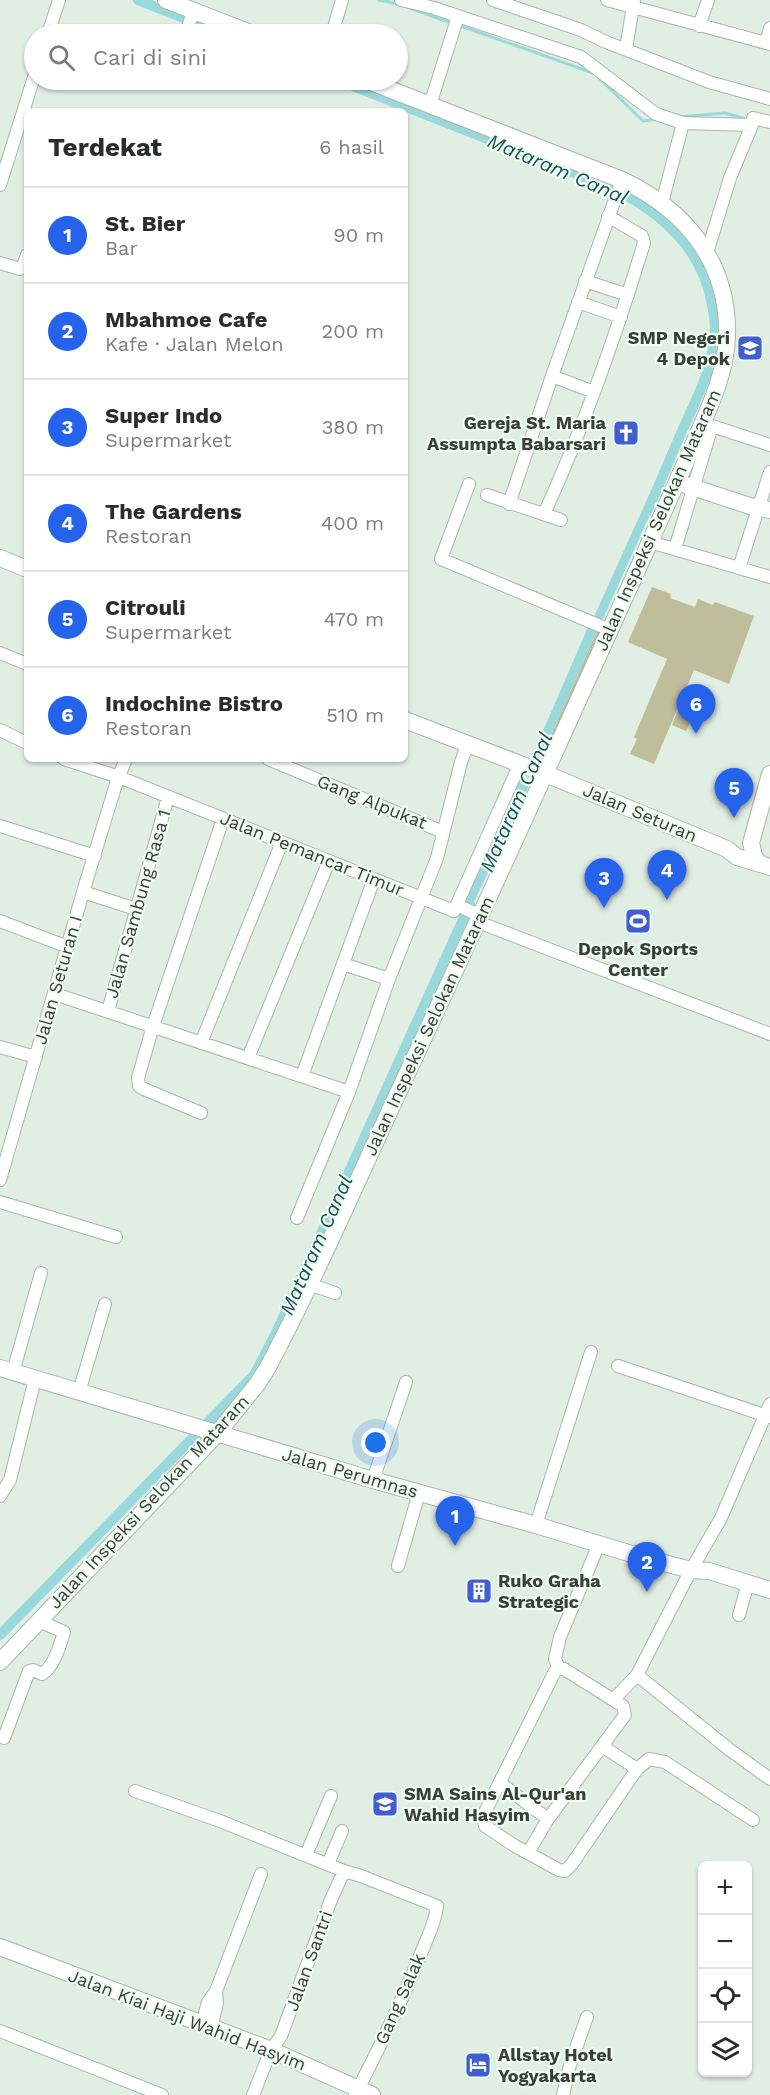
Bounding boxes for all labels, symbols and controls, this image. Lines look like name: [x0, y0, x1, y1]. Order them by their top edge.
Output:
search box: [24, 24, 408, 90]
icon: search: [45, 41, 78, 74]
text: Cari di sini: [93, 45, 207, 70]
water label: Mataram Canal: [484, 129, 632, 209]
text: Terdekat: [48, 132, 162, 162]
text: 6 hasil: [319, 135, 384, 159]
text: St. Bier: [105, 211, 185, 236]
text: 1: [63, 223, 72, 247]
text: 90 m: [333, 223, 384, 247]
text: Bar: [105, 236, 138, 260]
text: Mbahmoe Cafe: [105, 307, 267, 332]
text: 2: [62, 319, 73, 343]
text: 200 m: [322, 319, 384, 343]
place label: SMP Negeri 4 Depok: [628, 327, 731, 369]
text: Kafe · Jalan Melon: [105, 332, 284, 356]
school or university icon: SMP Negeri 4 Depok: [735, 333, 765, 363]
street label: Jalan Inspeksi Selokan Mataram: [590, 386, 725, 654]
text: Super Indo: [105, 403, 222, 428]
place label: Gereja St. Maria Assumpta Babarsari: [427, 412, 607, 454]
text: 3: [62, 415, 73, 439]
text: 380 m: [322, 415, 384, 439]
church icon: Gereja St. Maria Assumpta Babarsari: [611, 418, 641, 448]
text: Supermarket: [105, 428, 231, 452]
text: The Gardens: [105, 499, 242, 524]
text: 4: [61, 511, 74, 535]
text: 400 m: [321, 511, 384, 535]
text: Restoran: [105, 524, 192, 548]
text: Citrouli: [105, 595, 186, 620]
text: 5: [62, 607, 73, 631]
text: 470 m: [324, 607, 384, 631]
text: Supermarket: [105, 620, 231, 644]
pin: 6: [676, 684, 716, 734]
text: Indochine Bistro: [105, 691, 283, 716]
text: 6: [61, 703, 74, 727]
text: 510 m: [326, 703, 384, 727]
text: Restoran: [105, 716, 192, 740]
water label: Mataram Canal: [474, 728, 558, 876]
pin: 5: [714, 768, 754, 818]
street label: Gang Alpukat: [314, 770, 431, 833]
street label: Jalan Seturan: [580, 779, 700, 846]
street label: Jalan Sambung Rasa 1: [101, 807, 175, 1001]
street label: Jalan Pemancar Timur: [217, 807, 407, 900]
pin: 4: [648, 850, 686, 900]
pin: 3: [584, 858, 624, 908]
street label: Jalan Inspeksi Selokan Mataram: [359, 893, 498, 1159]
sports icon: Depok Sports Center: [623, 906, 653, 936]
street label: Jalan Seturan I: [29, 913, 86, 1047]
place label: Depok Sports Center: [578, 938, 698, 980]
water label: Mataram Canal: [274, 1171, 358, 1319]
street label: Jalan Inspeksi Selokan Mataram: [44, 1391, 253, 1613]
your location: [361, 1428, 390, 1457]
street label: Jalan Perumnas: [280, 1443, 421, 1502]
pin: 1: [436, 1496, 474, 1546]
pin: 2: [628, 1542, 666, 1592]
place label: Ruko Graha Strategic: [498, 1570, 601, 1612]
building icon: Ruko Graha Strategic: [464, 1576, 494, 1606]
place label: SMA Sains Al-Qur'an Wahid Hasyim: [404, 1783, 586, 1825]
school or university icon: SMA Sains Al-Qur'an Wahid Hasyim: [370, 1789, 400, 1819]
map controls: [698, 1861, 752, 2077]
button: +: [698, 1861, 752, 1915]
street label: Jalan Santri: [281, 1908, 336, 2014]
button: −: [698, 1915, 752, 1969]
street label: Gang Salak: [370, 1950, 429, 2048]
street label: Jalan Kiai Haji Wahid Hasyim: [65, 1964, 309, 2075]
button: locate: [698, 1969, 752, 2023]
button: layers: [698, 2023, 752, 2077]
place label: Allstay Hotel Yogyakarta: [498, 2044, 613, 2086]
hotel icon: Allstay Hotel Yogyakarta: [463, 2050, 493, 2080]

